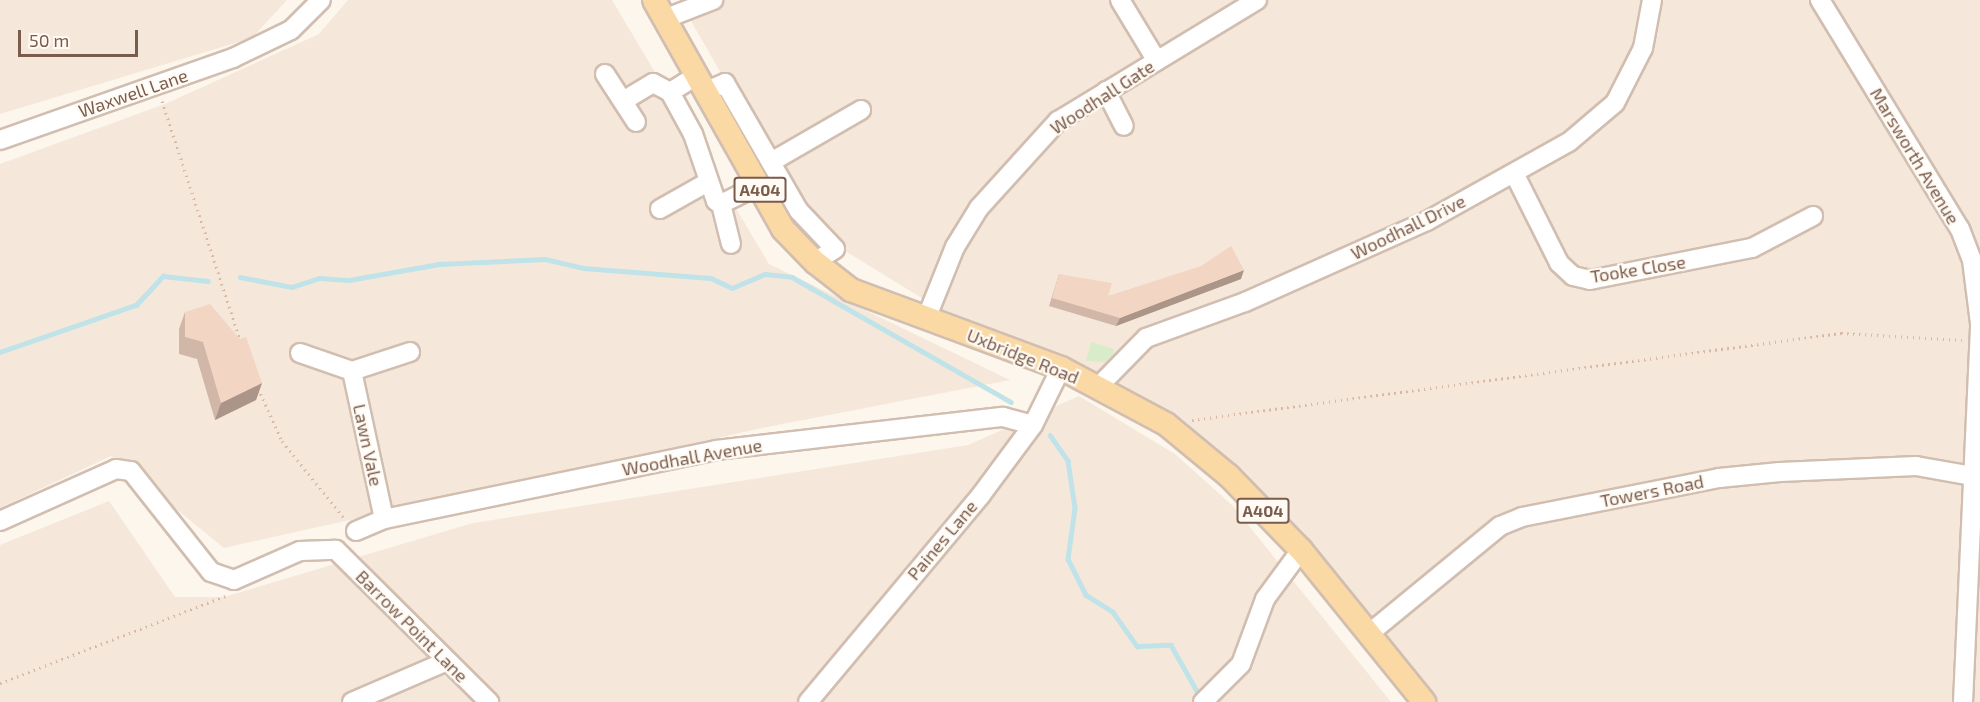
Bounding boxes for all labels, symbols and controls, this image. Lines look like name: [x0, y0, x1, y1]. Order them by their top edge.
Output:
scale bar: [21, 18, 141, 56]
text: 50 m: [29, 29, 69, 51]
street label: Woodhall Gate: [1046, 55, 1158, 139]
street label: Waxwell Lane: [75, 64, 191, 122]
street label: Marsworth Avenue: [1866, 84, 1964, 228]
road number: A404: [733, 177, 787, 203]
street label: Woodhall Drive: [1347, 190, 1469, 264]
street label: Tooke Close: [1589, 251, 1687, 287]
street label: Uxbridge Road: [964, 324, 1082, 388]
street label: Lawn Vale: [349, 402, 387, 488]
street label: Woodhall Avenue: [620, 434, 764, 480]
street label: Towers Road: [1598, 470, 1706, 512]
street label: Paines Lane: [902, 496, 982, 584]
road number: A404: [1236, 498, 1290, 524]
street label: Barrow Point Lane: [351, 565, 473, 687]

